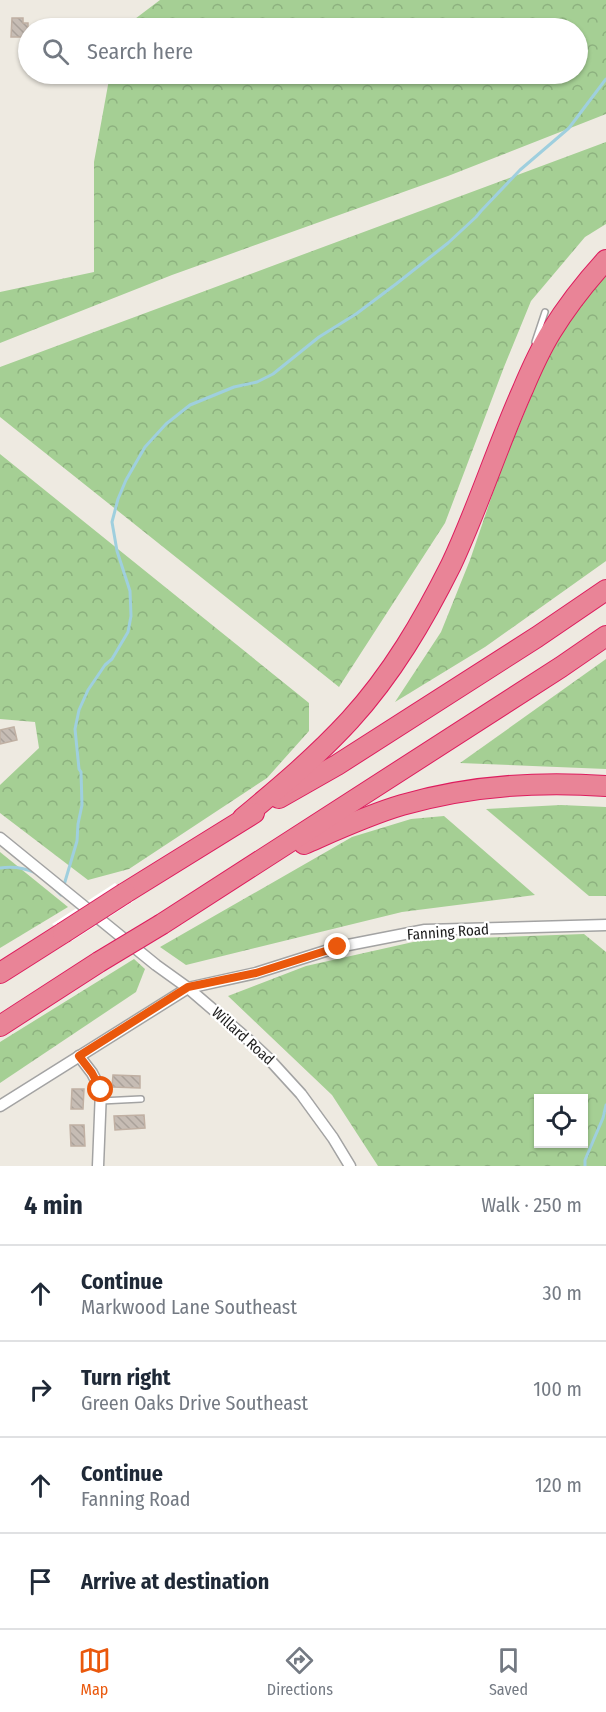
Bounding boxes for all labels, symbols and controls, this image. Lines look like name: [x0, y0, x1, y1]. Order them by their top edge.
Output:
search box: [18, 18, 588, 84]
icon: search: [39, 35, 72, 68]
text: Search here: [87, 38, 193, 65]
street label: Fanning Road: [406, 920, 490, 944]
route end: [324, 933, 350, 959]
street label: Willard Road: [208, 1003, 278, 1069]
route start: [87, 1076, 113, 1102]
map controls: [534, 1094, 588, 1148]
button: locate: [534, 1094, 588, 1148]
text: 4 min: [24, 1190, 83, 1221]
text: Walk · 250 m: [481, 1193, 582, 1217]
text: Continue: [81, 1268, 163, 1295]
icon: ahead: [24, 1277, 57, 1310]
text: 30 m: [542, 1281, 582, 1305]
text: Markwood Lane Southeast: [81, 1295, 297, 1319]
text: Turn right: [81, 1364, 170, 1391]
icon: right: [24, 1373, 57, 1406]
text: 100 m: [533, 1377, 582, 1401]
text: Green Oaks Drive Southeast: [81, 1391, 308, 1415]
text: Continue: [81, 1460, 163, 1487]
icon: ahead: [24, 1469, 57, 1502]
text: 120 m: [535, 1473, 582, 1497]
text: Fanning Road: [81, 1487, 191, 1511]
icon: arrive: [24, 1565, 57, 1598]
text: Arrive at destination: [81, 1568, 269, 1595]
tab: Map: [78, 1644, 111, 1699]
tab: Directions: [267, 1644, 333, 1699]
tab: Saved: [489, 1644, 528, 1699]

